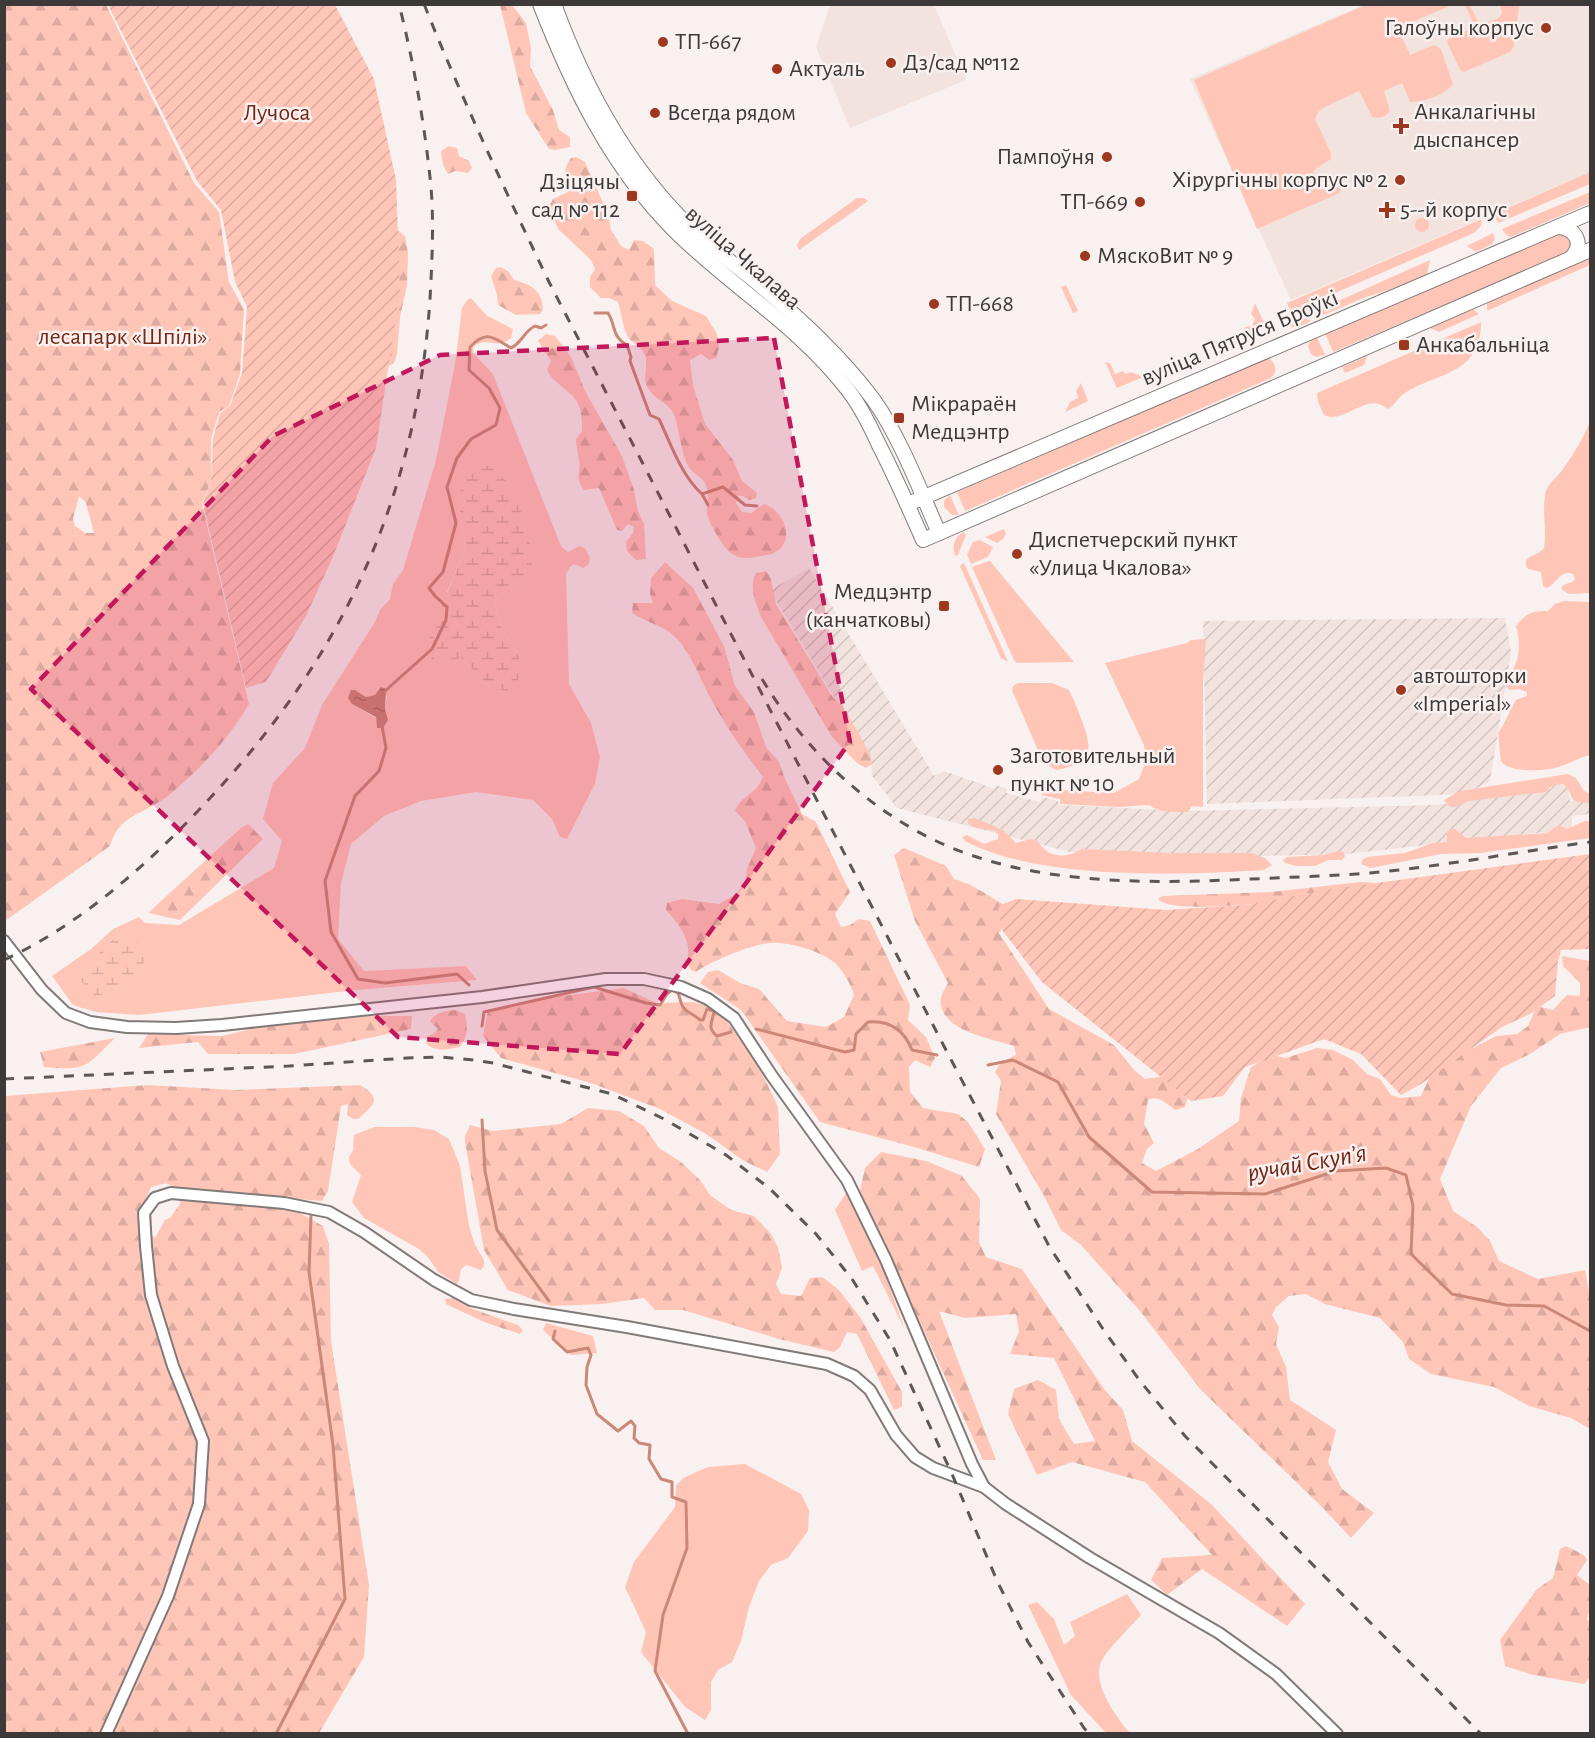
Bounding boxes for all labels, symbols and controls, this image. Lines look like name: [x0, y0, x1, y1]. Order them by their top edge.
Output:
place label: Галоўны корпус: [1385, 16, 1534, 40]
marker: Галоўны корпус: [1539, 21, 1553, 35]
place label: ТП-667: [675, 30, 741, 54]
marker: ТП-667: [656, 35, 670, 49]
place label: Дз/сад №112: [903, 51, 1020, 75]
marker: Дз/сад №112: [884, 56, 898, 70]
place label: Актуаль: [789, 57, 865, 81]
marker: Актуаль: [770, 62, 784, 76]
place label: Анкалагічны дыспансер: [1414, 100, 1536, 152]
park label: Лучоса: [244, 101, 310, 125]
place label: Всегда рядом: [667, 101, 796, 125]
marker: Всегда рядом: [648, 106, 662, 120]
marker: Анкалагічны дыспансер: [1392, 117, 1410, 135]
place label: Пампоўня: [997, 145, 1095, 169]
marker: Пампоўня: [1100, 150, 1114, 164]
place label: Хірургічны корпус № 2: [1172, 168, 1388, 192]
place label: Дзіцячы сад № 112: [531, 170, 620, 222]
marker: Хірургічны корпус № 2: [1393, 173, 1407, 187]
marker: Дзіцячы сад № 112: [625, 189, 639, 203]
place label: ТП-669: [1060, 190, 1128, 214]
marker: ТП-669: [1133, 195, 1147, 209]
place label: 5--й корпус: [1400, 198, 1507, 222]
street label: вуліца Чкалава: [681, 201, 806, 315]
marker: 5--й корпус: [1378, 201, 1396, 219]
place label: МяскоВит № 9: [1097, 244, 1233, 268]
marker: МяскоВит № 9: [1078, 249, 1092, 263]
street label: вуліца Пятруся Броўкі: [1138, 286, 1342, 390]
place label: ТП-668: [946, 292, 1014, 316]
marker: ТП-668: [927, 297, 941, 311]
park label: лесапарк «Шпілі»: [39, 325, 207, 349]
place label: Анкабальніца: [1416, 333, 1550, 357]
marker: Анкабальніца: [1397, 338, 1411, 352]
place label: Мікрараён Медцэнтр: [911, 392, 1017, 444]
marker: Мікрараён Медцэнтр: [892, 411, 906, 425]
place label: Диспетчерский пункт «Улица Чкалова»: [1029, 528, 1238, 580]
marker: Диспетчерский пункт «Улица Чкалова»: [1010, 547, 1024, 561]
place label: Медцэнтр (канчатковы): [806, 580, 932, 632]
marker: Медцэнтр (канчатковы): [937, 599, 951, 613]
place label: автошторки «Imperial»: [1413, 664, 1527, 716]
marker: автошторки «Imperial»: [1394, 683, 1408, 697]
place label: Заготовительный пункт № 10: [1010, 744, 1176, 796]
marker: Заготовительный пункт № 10: [991, 763, 1005, 777]
water label: ручай Скупʼя: [1245, 1140, 1369, 1186]

